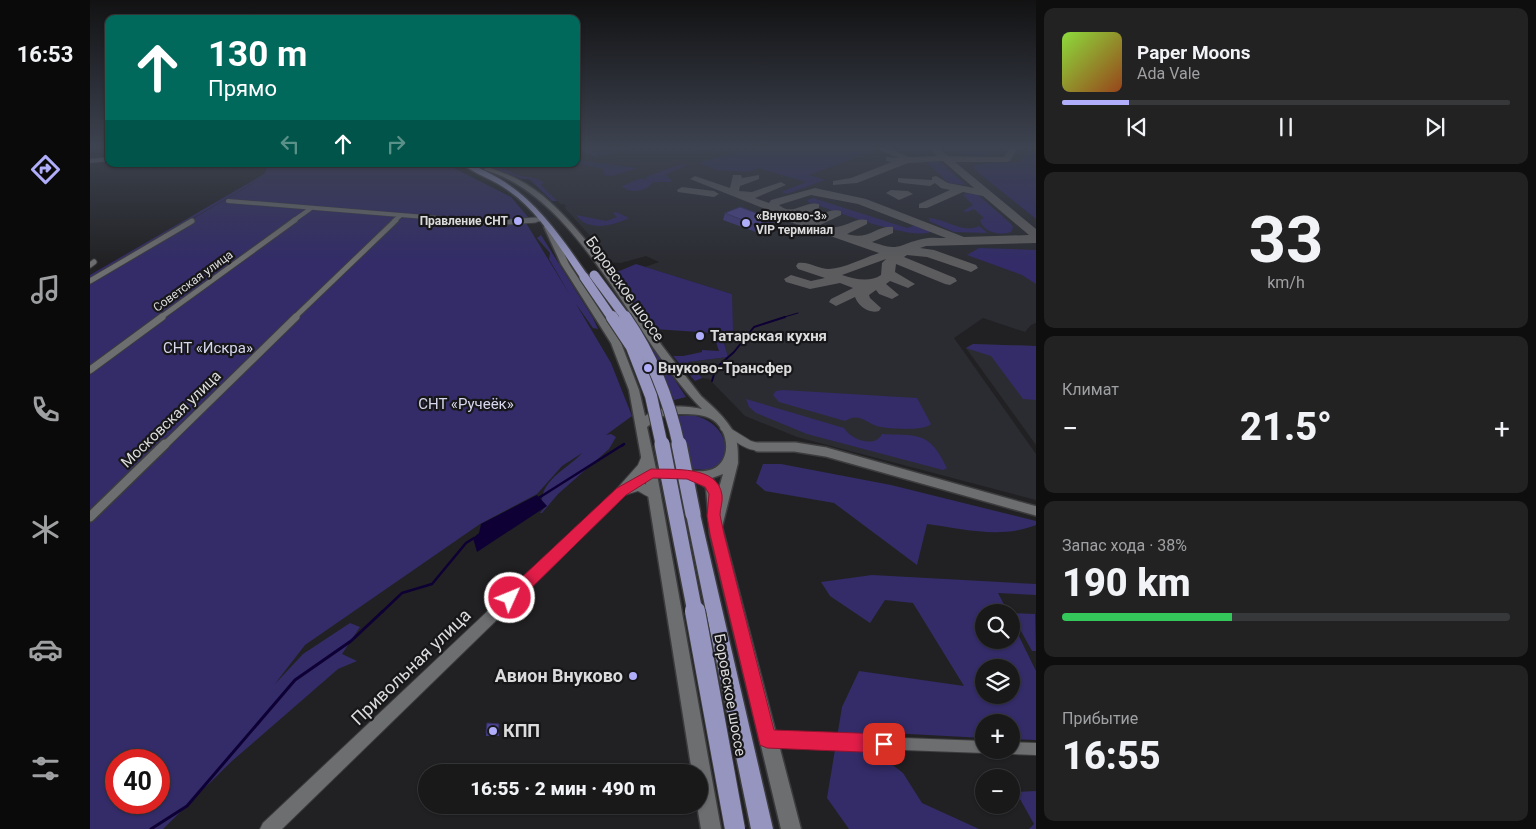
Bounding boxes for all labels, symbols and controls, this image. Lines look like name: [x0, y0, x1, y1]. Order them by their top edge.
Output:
text: 130 m: [208, 34, 307, 75]
icon: ahead: [125, 35, 190, 100]
text: Paper Moons: [1137, 41, 1250, 64]
text: 16:53: [17, 42, 73, 67]
text: Ada Vale: [1137, 64, 1200, 83]
text: Прямо: [208, 76, 277, 101]
icon: previous: [1123, 113, 1151, 141]
icon: pause: [1272, 113, 1300, 141]
icon: next: [1421, 113, 1449, 141]
icon: left: [276, 130, 304, 158]
icon: ahead: [329, 130, 357, 158]
icon: right: [382, 130, 410, 158]
icon: directions: [28, 152, 63, 187]
text: 33: [1249, 202, 1323, 278]
place label: «Внуково-3» VIP терминал: [756, 209, 833, 237]
place label: Правление СНТ: [420, 214, 509, 228]
marker: Правление СНТ: [512, 215, 524, 227]
marker: «Внуково-3» VIP терминал: [740, 217, 752, 229]
street label: Боровское шоссе: [582, 233, 668, 345]
street label: Советская улица: [150, 247, 236, 315]
icon: music: [28, 272, 63, 307]
text: km/h: [1267, 273, 1305, 292]
place label: Татарская кухня: [710, 327, 827, 345]
marker: Татарская кухня: [694, 330, 706, 342]
park label: СНТ «Искра»: [163, 339, 253, 357]
place label: Внуково-Трансфер: [658, 359, 792, 377]
marker: Внуково-Трансфер: [642, 362, 654, 374]
street label: Московская улица: [117, 367, 225, 471]
text: Климат: [1062, 380, 1119, 399]
icon: phone: [28, 392, 63, 427]
park label: СНТ «Ручеёк»: [418, 395, 514, 413]
text: 21.5°: [1240, 405, 1332, 449]
text: −: [1062, 412, 1078, 445]
text: +: [1494, 412, 1510, 445]
icon: climate: [28, 512, 63, 547]
text: Запас хода · 38%: [1062, 536, 1187, 555]
text: 190 km: [1062, 561, 1191, 605]
position arrow: [483, 571, 535, 623]
street label: Привольная улица: [347, 604, 475, 729]
map controls: [975, 604, 1020, 814]
button: search: [975, 604, 1020, 649]
icon: car: [28, 632, 63, 667]
street label: Боровское шоссе: [710, 632, 750, 758]
button: layers: [975, 659, 1020, 704]
place label: Авион Внуково: [495, 665, 623, 686]
marker: Авион Внуково: [627, 670, 639, 682]
text: Прибытие: [1062, 709, 1138, 728]
button: +: [975, 714, 1020, 759]
place label: КПП: [503, 720, 540, 741]
pin: [863, 723, 905, 765]
marker: КПП: [487, 725, 499, 737]
icon: arrive: [870, 730, 898, 758]
text: 16:55: [1062, 734, 1161, 778]
speed limit sign: 40: [105, 749, 170, 814]
icon: filters: [28, 751, 63, 786]
button: −: [975, 769, 1020, 814]
text: 16:55 · 2 мин · 490 m: [470, 777, 656, 800]

